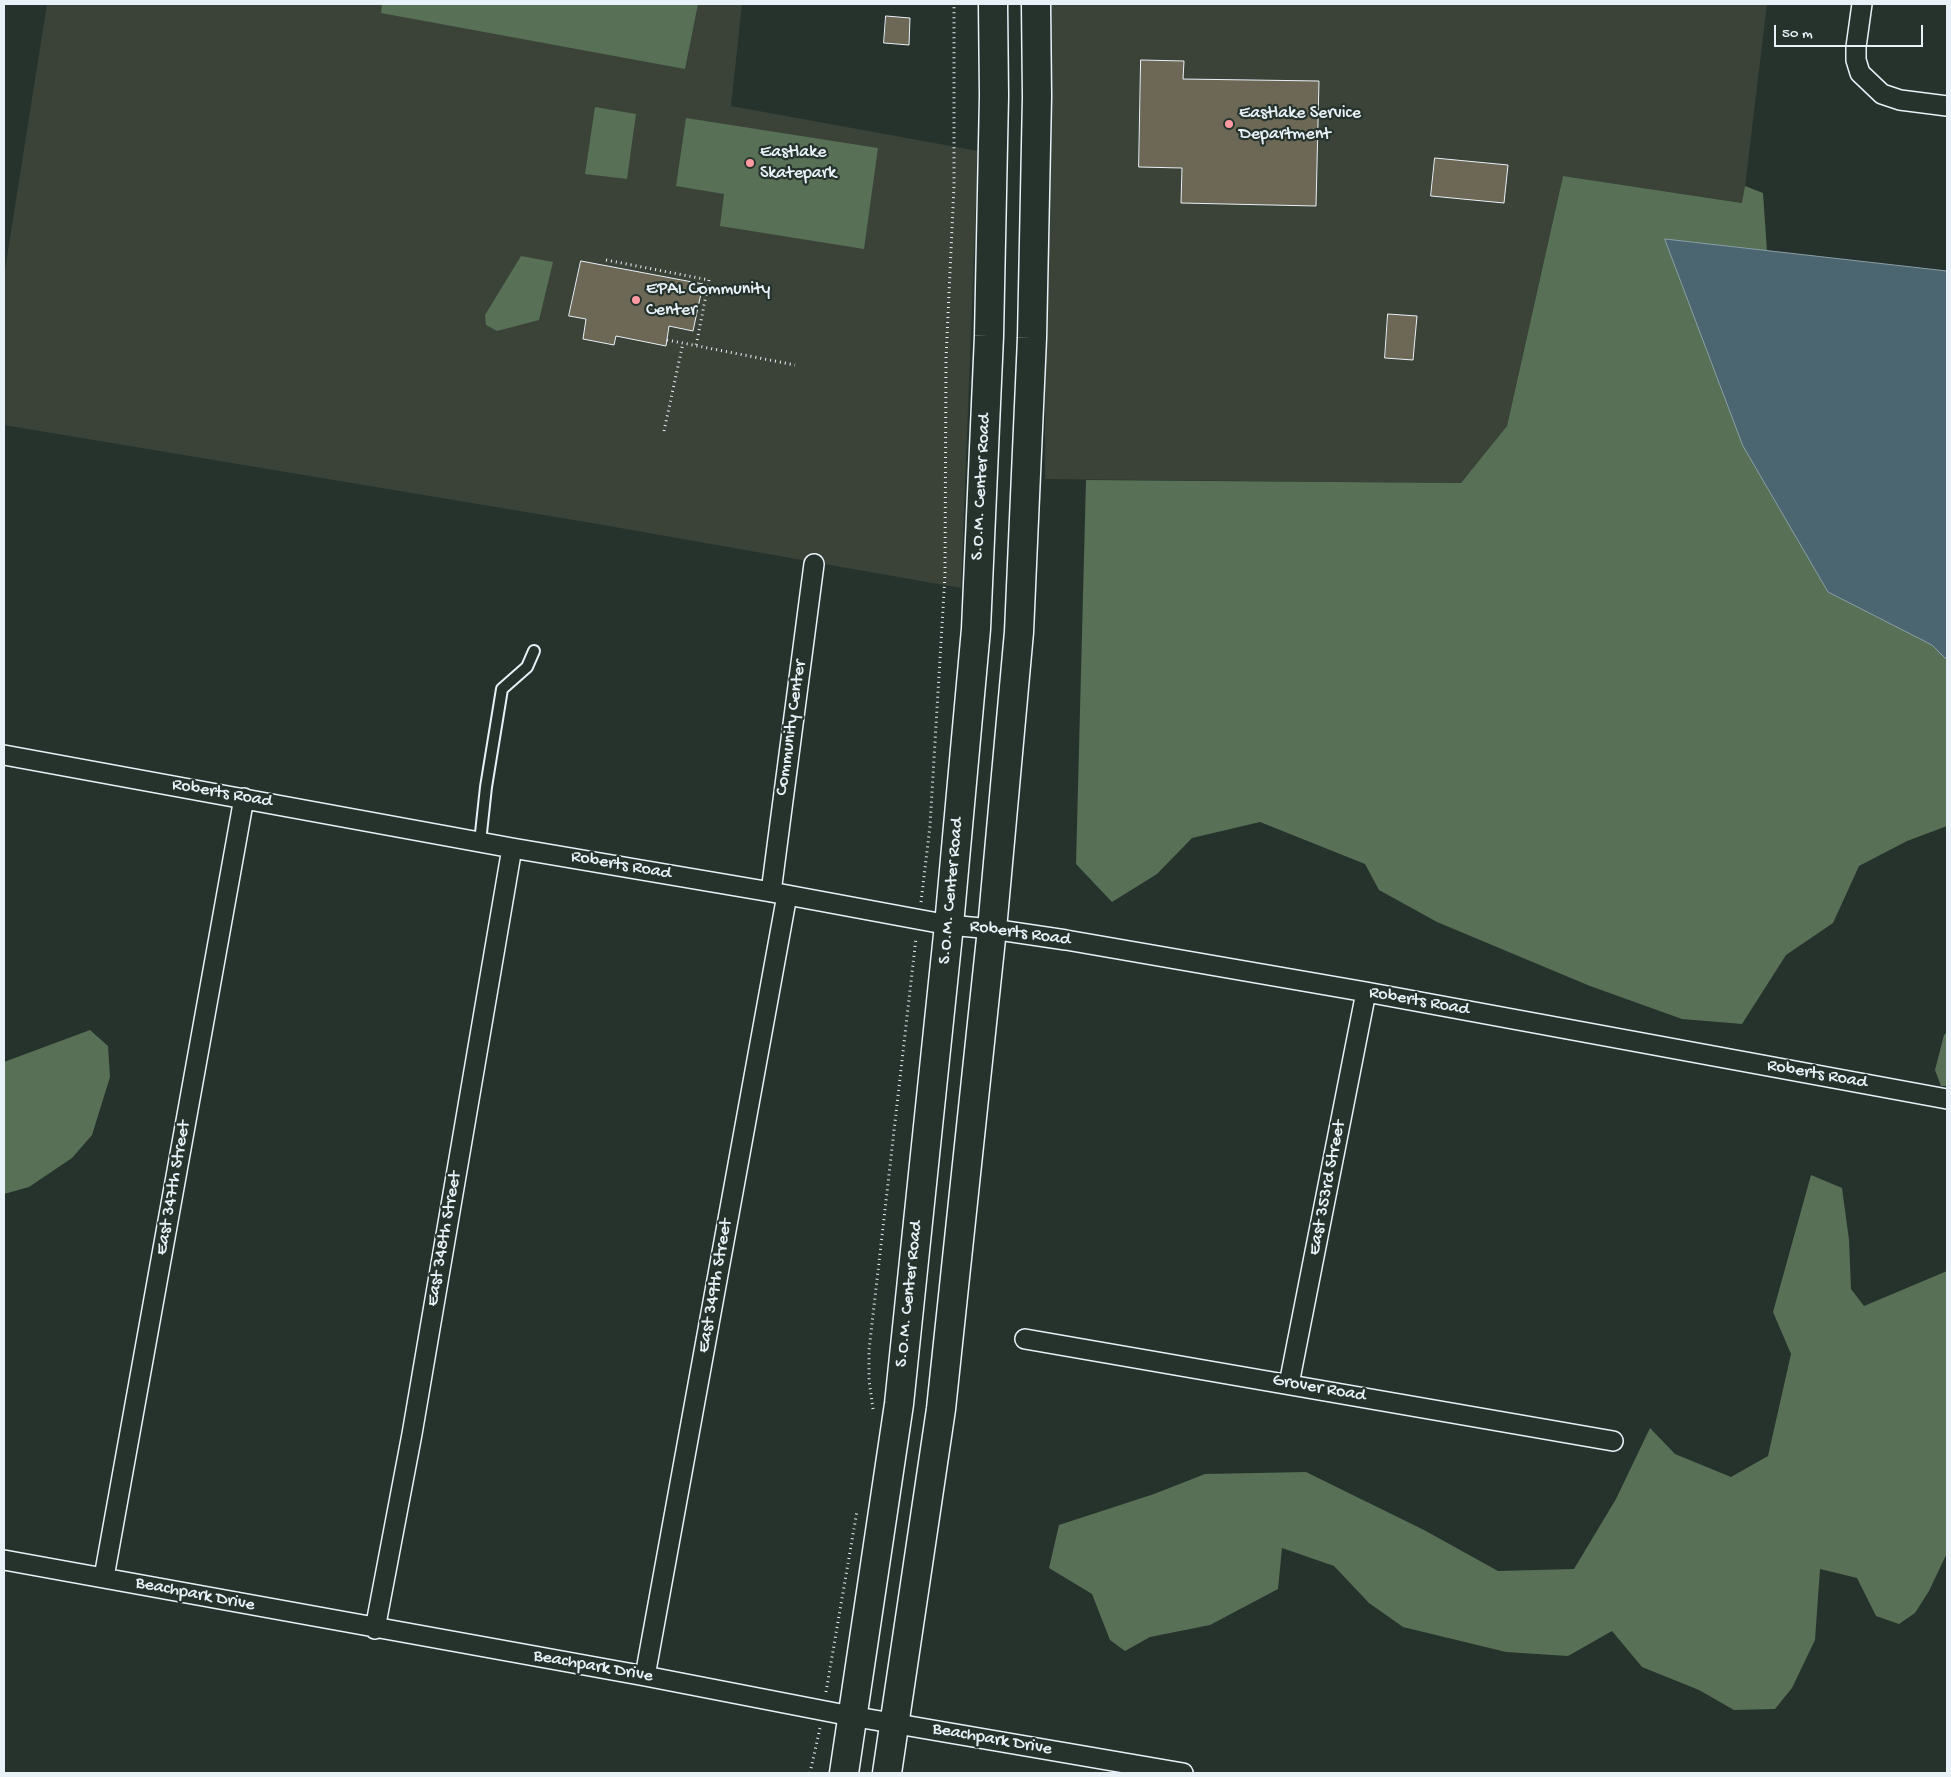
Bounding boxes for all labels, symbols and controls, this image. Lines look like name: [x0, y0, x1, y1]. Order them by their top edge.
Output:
scale bar: [1776, 15, 1925, 47]
text: 50 m: [1782, 25, 1813, 43]
place label: Eastlake Service Department: [1239, 103, 1361, 146]
marker: Eastlake Service Department: [1223, 118, 1235, 130]
place label: Eastlake Skatepark: [760, 142, 836, 184]
marker: Eastlake Skatepark: [744, 157, 756, 169]
place label: EPAL Community Center: [646, 279, 770, 322]
marker: EPAL Community Center: [630, 294, 642, 306]
street label: S.O.M. Center Road: [967, 413, 997, 561]
street label: Community Center: [772, 659, 812, 797]
street label: Roberts Road: [170, 775, 274, 813]
street label: S.O.M. Center Road: [935, 817, 969, 965]
street label: Roberts Road: [569, 847, 673, 885]
street label: Roberts Road: [968, 916, 1072, 952]
street label: Roberts Road: [1367, 983, 1471, 1021]
street label: Roberts Road: [1765, 1056, 1869, 1094]
street label: East 347th Street: [152, 1119, 196, 1257]
street label: East 353rd Street: [1304, 1119, 1352, 1257]
street label: East 348th Street: [423, 1170, 467, 1308]
street label: East 349th Street: [694, 1217, 738, 1355]
street label: S.O.M. Center Road: [892, 1220, 928, 1368]
street label: Grover Road: [1271, 1370, 1367, 1408]
street label: Beachpark Drive: [134, 1573, 256, 1617]
street label: Beachpark Drive: [532, 1646, 654, 1688]
street label: Beachpark Drive: [931, 1719, 1053, 1761]

